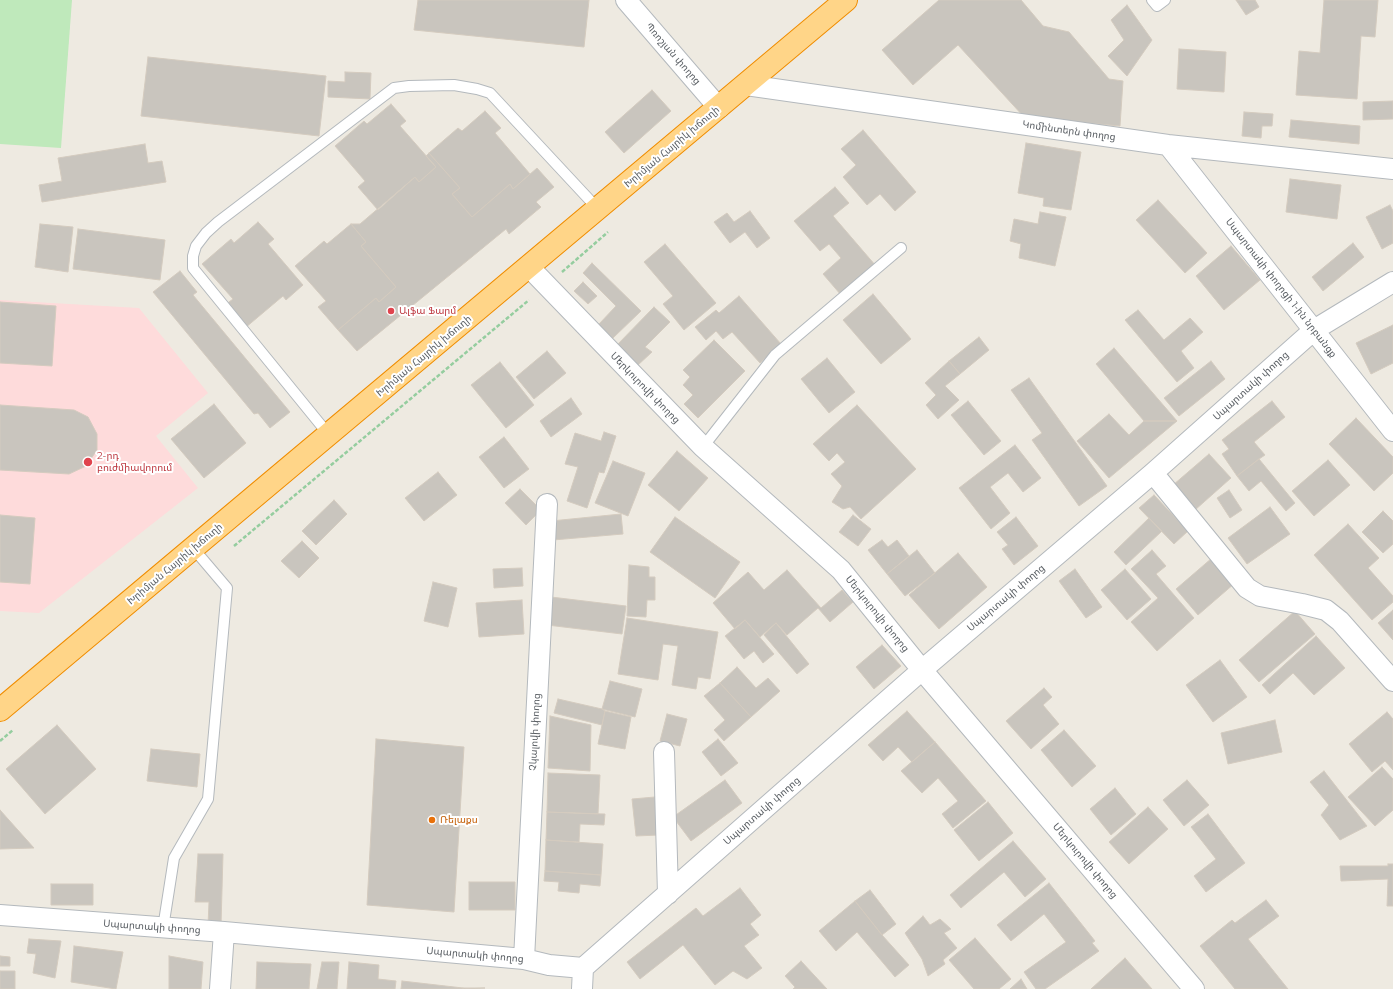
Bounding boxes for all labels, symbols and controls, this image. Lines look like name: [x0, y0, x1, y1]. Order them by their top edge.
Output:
street label: Պռոշյան փողոց: [643, 21, 703, 87]
street label: Խրիմյան Հայրիկ խճուղի: [622, 104, 722, 190]
street label: Կոմինտերն փողոց: [1022, 119, 1116, 143]
street label: Սպարտակի փողոցի 1-ին նրբանցք: [1223, 216, 1339, 360]
place label: Ալֆա Ֆարմ: [399, 305, 456, 317]
marker: Ալֆա Ֆարմ: [386, 306, 396, 316]
street label: Խրիմյան Հայրիկ խճուղի: [374, 313, 474, 399]
street label: Սպարտակի փողոց: [1211, 349, 1291, 423]
street label: Մերկուրովի փողոց: [608, 350, 682, 426]
place label: 2-րդ բուժմիավորում: [97, 450, 172, 474]
marker: 2-րդ բուժմիավորում: [82, 456, 94, 468]
street label: Խրիմյան Հայրիկ խճուղի: [125, 521, 225, 607]
street label: Սպարտակի փողոց: [965, 562, 1047, 634]
street label: Մերկուրովի փողոց: [843, 573, 911, 655]
street label: Չկալովի փողոց: [527, 693, 543, 771]
street label: Սպարտակի փողոց: [721, 774, 803, 848]
place label: Ռելաքս: [440, 814, 478, 826]
marker: Ռելաքս: [427, 815, 437, 825]
street label: Մերկուրովի փողոց: [1050, 821, 1120, 901]
street label: Սպարտակի փողոց: [103, 918, 201, 936]
street label: Սպարտակի փողոց: [426, 945, 524, 965]

